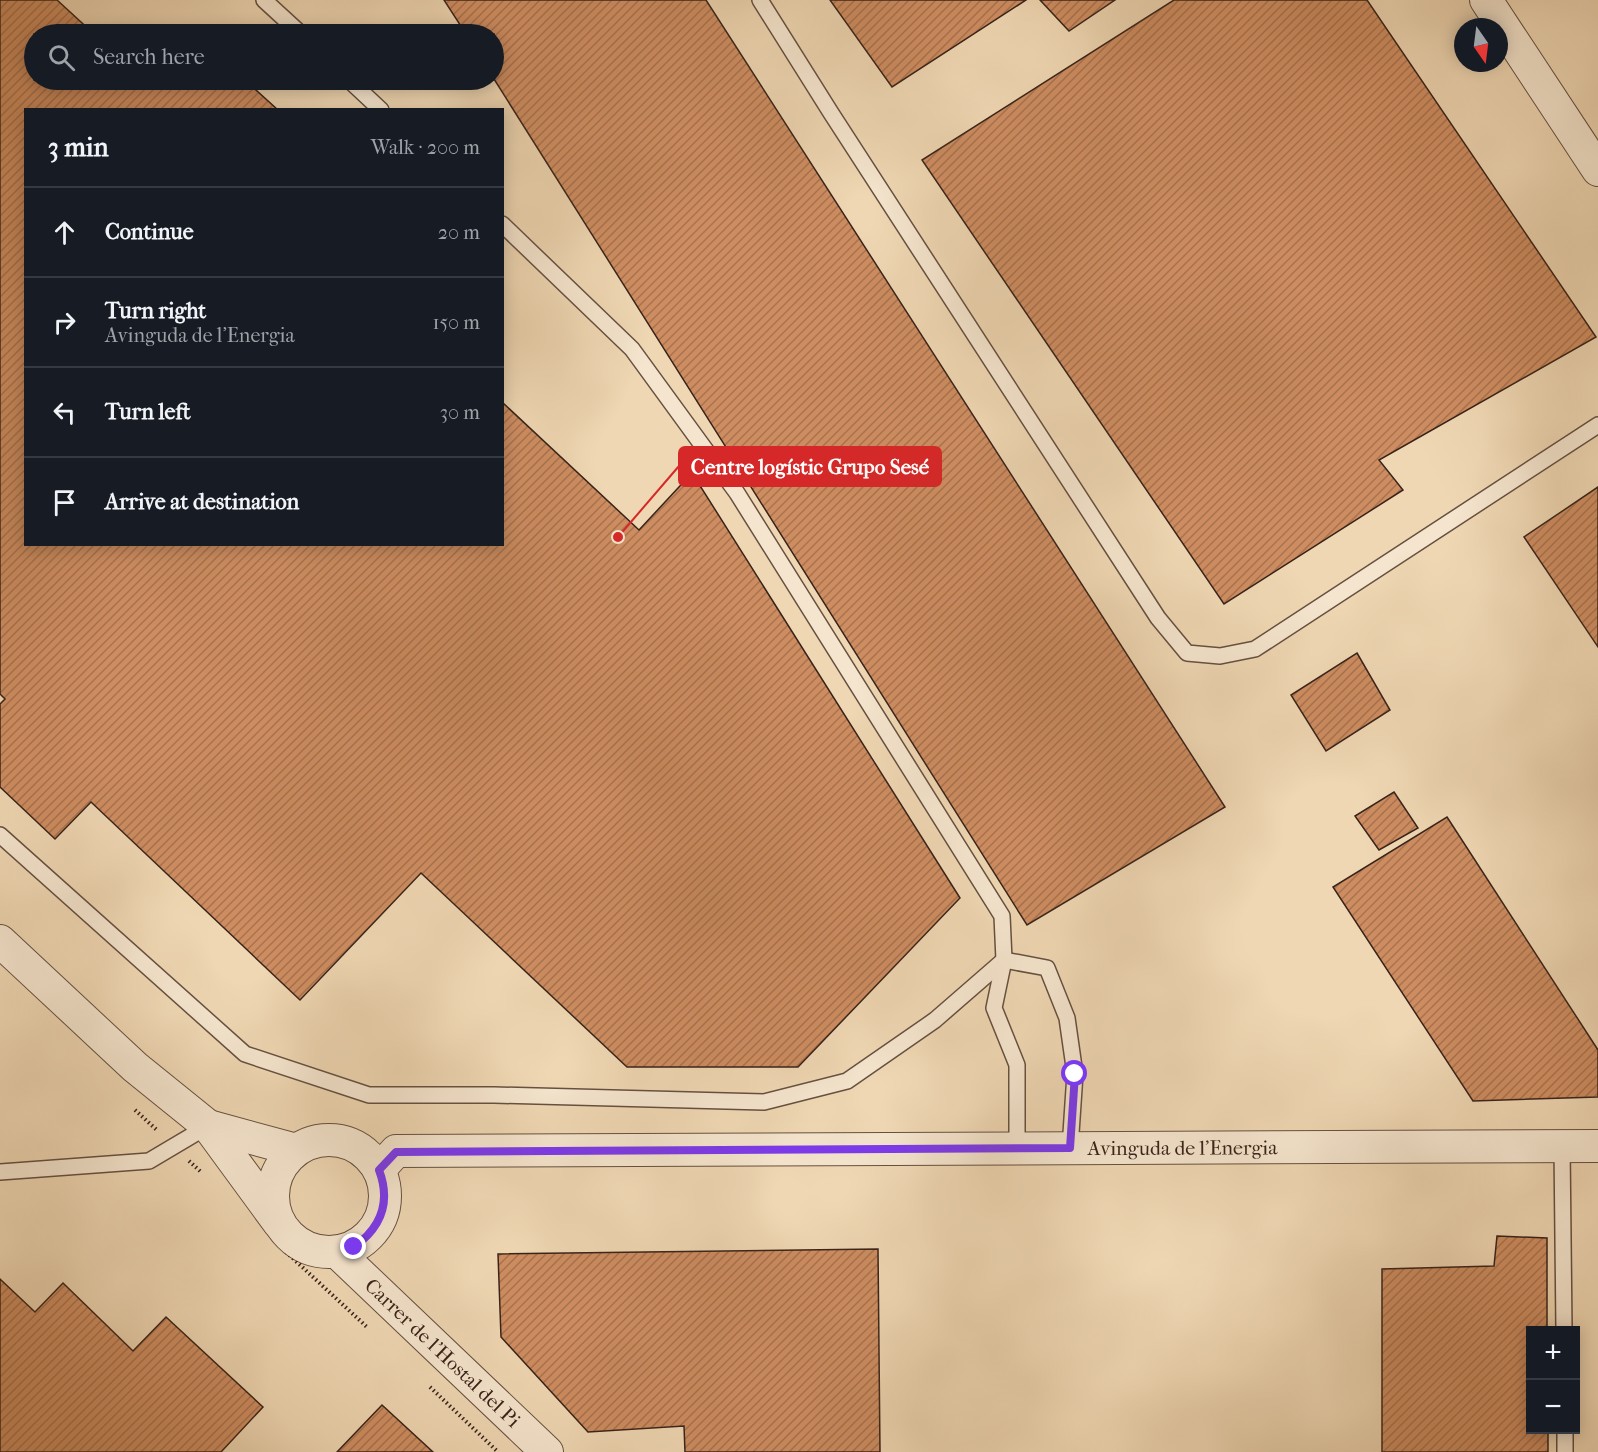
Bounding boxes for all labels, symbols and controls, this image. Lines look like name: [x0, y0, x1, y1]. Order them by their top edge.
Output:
north arrow: [1454, 18, 1508, 72]
search box: [24, 24, 504, 90]
icon: search: [45, 41, 78, 74]
text: Search here: [93, 44, 205, 70]
text: 3 min: [48, 132, 109, 163]
text: Walk · 200 m: [371, 136, 480, 159]
icon: ahead: [48, 216, 81, 249]
text: Continue: [105, 219, 194, 245]
text: 20 m: [438, 221, 480, 244]
text: Turn right: [105, 298, 206, 324]
icon: right: [48, 306, 81, 339]
text: 150 m: [432, 311, 480, 334]
text: Avinguda de l'Energia: [105, 324, 295, 347]
icon: left: [48, 396, 81, 429]
text: Turn left: [105, 399, 191, 425]
text: 30 m: [440, 401, 480, 424]
callout: Centre logístic Grupo Sesé: [679, 447, 941, 486]
text: Centre logístic Grupo Sesé: [691, 455, 930, 479]
icon: arrive: [48, 486, 81, 519]
text: Arrive at destination: [105, 489, 299, 515]
route start: [1061, 1060, 1087, 1086]
street label: Avinguda de l'Energia: [1087, 1136, 1278, 1160]
route end: [340, 1233, 366, 1259]
street label: Carrer de l'Hostal del Pi: [361, 1274, 525, 1432]
map controls: [1526, 1326, 1580, 1434]
button: +: [1526, 1326, 1580, 1380]
button: −: [1526, 1380, 1580, 1434]

